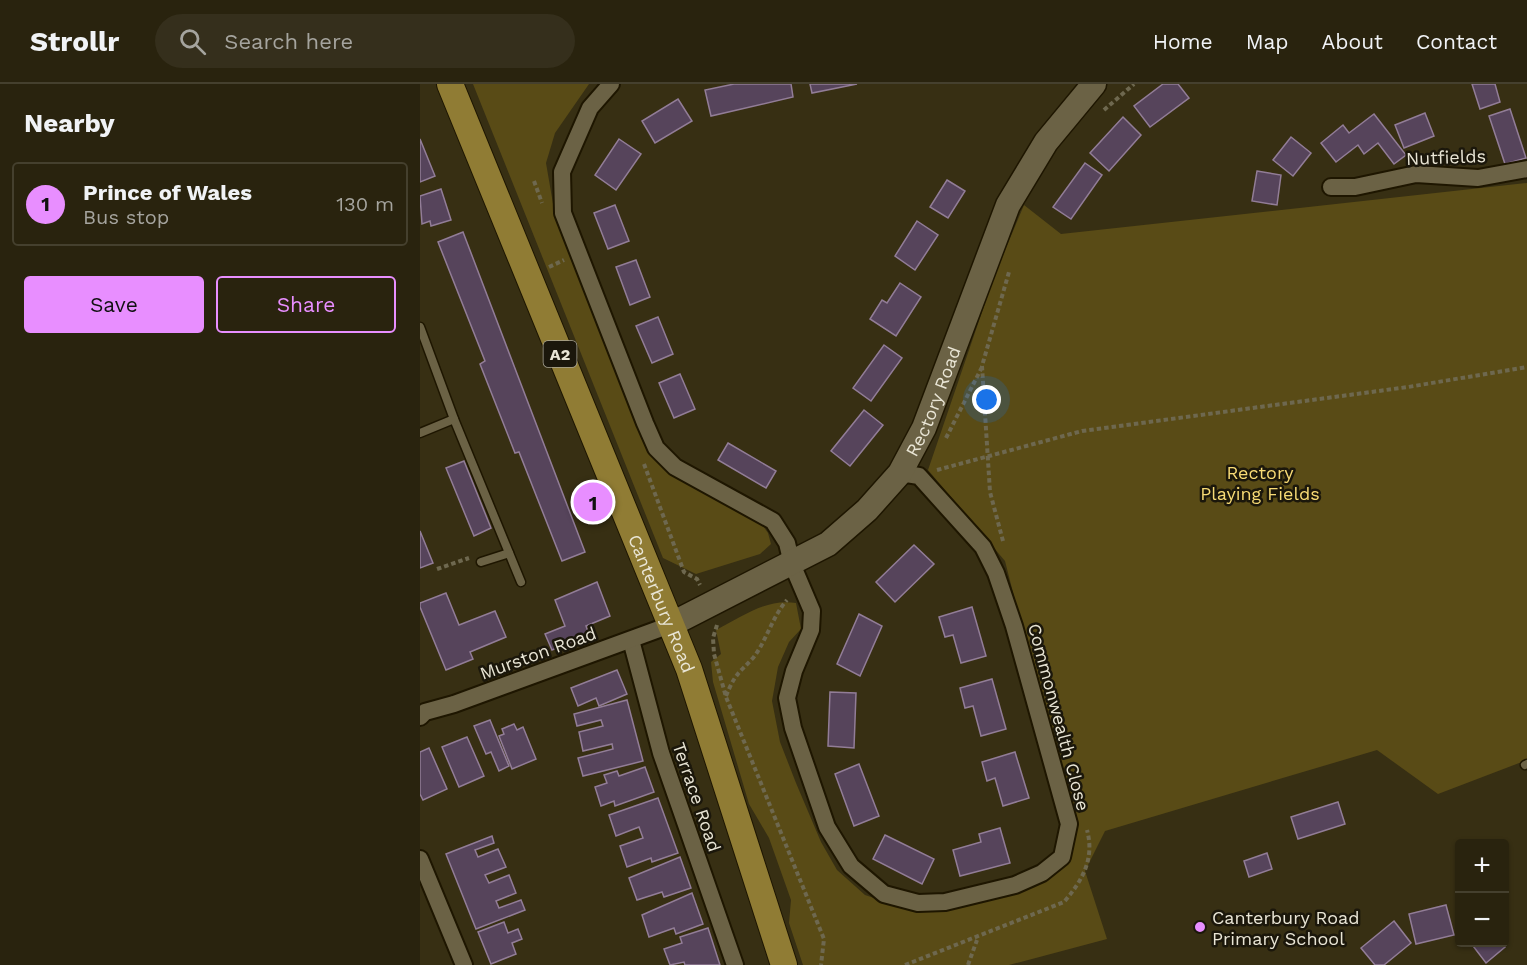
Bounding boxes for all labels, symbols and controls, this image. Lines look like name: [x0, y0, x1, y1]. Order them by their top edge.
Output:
search box: [155, 14, 575, 68]
text: Strollr: [30, 25, 119, 58]
icon: search: [176, 25, 209, 58]
text: Search here: [224, 29, 353, 54]
text: Home: [1153, 29, 1213, 54]
text: Map: [1246, 29, 1289, 54]
text: About: [1322, 29, 1383, 54]
text: Contact: [1416, 29, 1497, 54]
text: Nearby: [24, 108, 115, 138]
street label: Nutfields: [1406, 145, 1486, 169]
text: Prince of Wales: [83, 180, 252, 205]
text: 1: [41, 192, 50, 216]
text: 130 m: [336, 192, 394, 216]
text: Bus stop: [83, 205, 169, 229]
button: Save: [24, 276, 204, 333]
button: Share: [216, 276, 396, 333]
road number: A2: [544, 341, 576, 367]
street label: Rectory Road: [900, 343, 964, 460]
your location: [972, 385, 1001, 414]
park label: Rectory Playing Fields: [1200, 462, 1320, 504]
pin: 1: [574, 480, 612, 524]
street label: Canterbury Road: [625, 531, 700, 676]
street label: Commonwealth Close: [1024, 621, 1094, 813]
street label: Murston Road: [477, 622, 599, 684]
street label: Terrace Road: [668, 739, 726, 855]
map controls: [1455, 839, 1509, 947]
button: +: [1455, 839, 1509, 893]
button: −: [1455, 893, 1509, 947]
place label: Canterbury Road Primary School: [1212, 907, 1359, 949]
marker: Canterbury Road Primary School: [1193, 920, 1207, 934]

